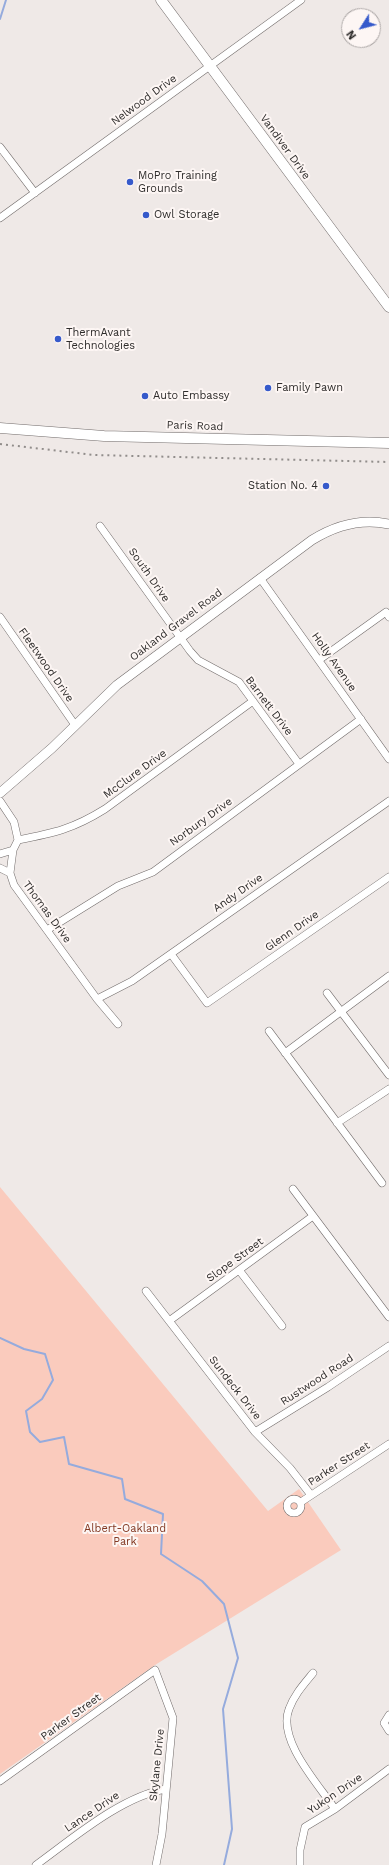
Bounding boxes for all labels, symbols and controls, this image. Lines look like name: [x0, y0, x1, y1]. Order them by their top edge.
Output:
north arrow: [341, 8, 381, 48]
text: N: [344, 28, 359, 42]
street label: Nelwood Drive: [109, 72, 179, 128]
street label: Vandiver Drive: [257, 112, 313, 182]
place label: MoPro Training Grounds: [138, 169, 217, 195]
marker: MoPro Training Grounds: [125, 177, 135, 187]
place label: Owl Storage: [154, 208, 219, 222]
marker: Owl Storage: [141, 210, 151, 220]
place label: ThermAvant Technologies: [66, 326, 135, 352]
marker: ThermAvant Technologies: [53, 334, 63, 344]
place label: Family Pawn: [276, 381, 343, 395]
marker: Family Pawn: [263, 383, 273, 393]
place label: Auto Embassy: [153, 389, 229, 403]
marker: Auto Embassy: [140, 391, 150, 401]
street label: Paris Road: [166, 418, 224, 434]
place label: Station No. 4: [248, 479, 318, 493]
marker: Station No. 4: [321, 481, 331, 491]
street label: South Drive: [126, 545, 172, 605]
street label: Oakland Gravel Road: [127, 586, 225, 664]
street label: Fleetwood Drive: [16, 625, 76, 705]
street label: Holly Avenue: [309, 630, 359, 694]
street label: Barnett Drive: [243, 674, 295, 738]
street label: McClure Drive: [101, 747, 169, 801]
street label: Norbury Drive: [167, 795, 235, 849]
street label: Andy Drive: [211, 871, 265, 915]
street label: Thomas Drive: [20, 878, 74, 946]
street label: Glenn Drive: [263, 908, 321, 954]
street label: Slope Street: [204, 1235, 266, 1285]
street label: Rustwood Road: [278, 1352, 356, 1408]
street label: Sundeck Drive: [206, 1353, 264, 1423]
street label: Parker Street: [306, 1439, 372, 1489]
park label: Albert-Oakland Park: [84, 1522, 166, 1548]
street label: Parker Street: [38, 1691, 104, 1743]
street label: Skylane Drive: [147, 1728, 167, 1802]
street label: Yukon Drive: [305, 1771, 365, 1817]
street label: Lance Drive: [62, 1789, 122, 1835]

